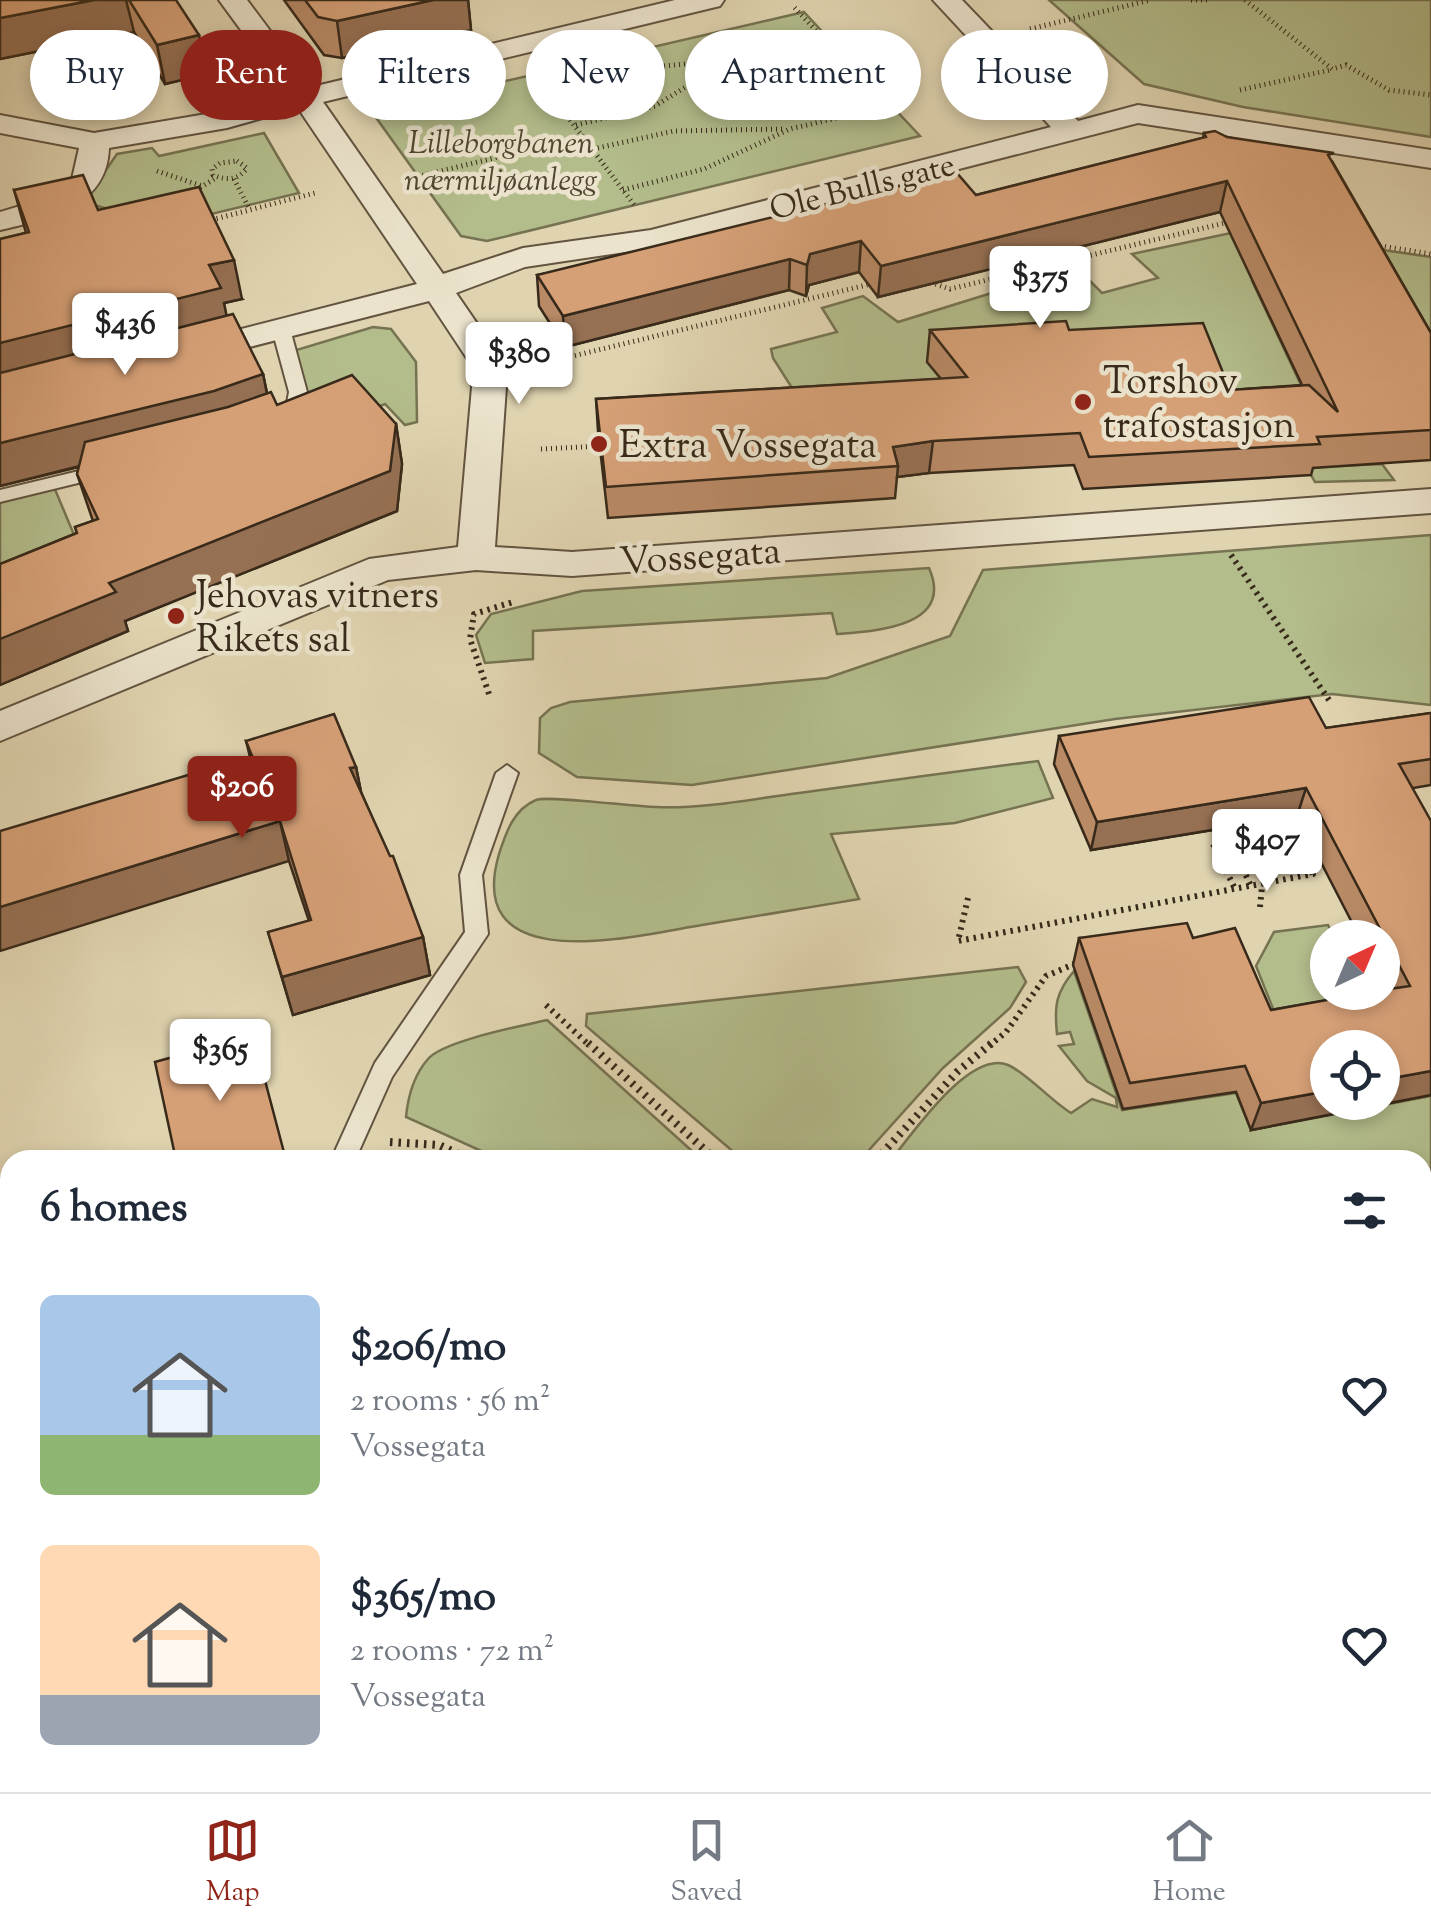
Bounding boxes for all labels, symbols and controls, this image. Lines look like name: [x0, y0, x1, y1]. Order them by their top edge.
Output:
chip: Buy: [30, 30, 160, 120]
chip: Rent: [180, 30, 322, 120]
chip: Filters: [342, 30, 506, 120]
chip: New: [526, 30, 665, 120]
chip: Apartment: [685, 30, 921, 120]
chip: House: [941, 30, 1108, 120]
park label: Lilleborgbanen nærmiljøanlegg: [404, 122, 598, 205]
street label: Ole Bulls gate: [765, 144, 960, 234]
pin: $375: [981, 246, 1099, 331]
text: $375: [1012, 255, 1068, 301]
pin: $436: [66, 293, 184, 378]
text: $436: [94, 302, 156, 348]
pin: $380: [460, 322, 578, 407]
text: $380: [488, 331, 550, 377]
place label: Torshov trafostasjon: [1103, 357, 1295, 455]
marker: Torshov trafostasjon: [1072, 391, 1094, 413]
place label: Extra Vossegata: [619, 421, 877, 475]
marker: Extra Vossegata: [588, 433, 610, 455]
street label: Vossegata: [618, 526, 783, 592]
place label: Jehovas vitners Rikets sal: [194, 571, 439, 669]
marker: Jehovas vitners Rikets sal: [165, 605, 187, 627]
pin: $206: [183, 756, 301, 841]
text: $206: [210, 765, 274, 811]
pin: $407: [1208, 809, 1326, 894]
text: $407: [1234, 818, 1300, 864]
north arrow: [1310, 920, 1400, 1010]
map controls: [1310, 920, 1400, 1120]
pin: $365: [161, 1019, 279, 1104]
text: $365: [192, 1028, 248, 1074]
button: locate: [1310, 1030, 1400, 1120]
text: 6 homes: [40, 1180, 187, 1240]
icon: filters: [1337, 1183, 1392, 1238]
text: $206/mo: [350, 1319, 506, 1379]
icon: home: [120, 1335, 240, 1455]
icon: heart: [1337, 1368, 1392, 1423]
text: 2 rooms · 56 m²: [350, 1379, 550, 1425]
text: Vossegata: [350, 1425, 486, 1471]
text: $365/mo: [350, 1569, 496, 1629]
icon: home: [120, 1585, 240, 1705]
icon: heart: [1337, 1618, 1392, 1673]
text: 2 rooms · 72 m²: [350, 1629, 554, 1675]
text: Vossegata: [350, 1675, 486, 1721]
tab: Map: [205, 1813, 260, 1913]
tab: Saved: [670, 1813, 742, 1913]
tab: Home: [1152, 1813, 1226, 1913]

